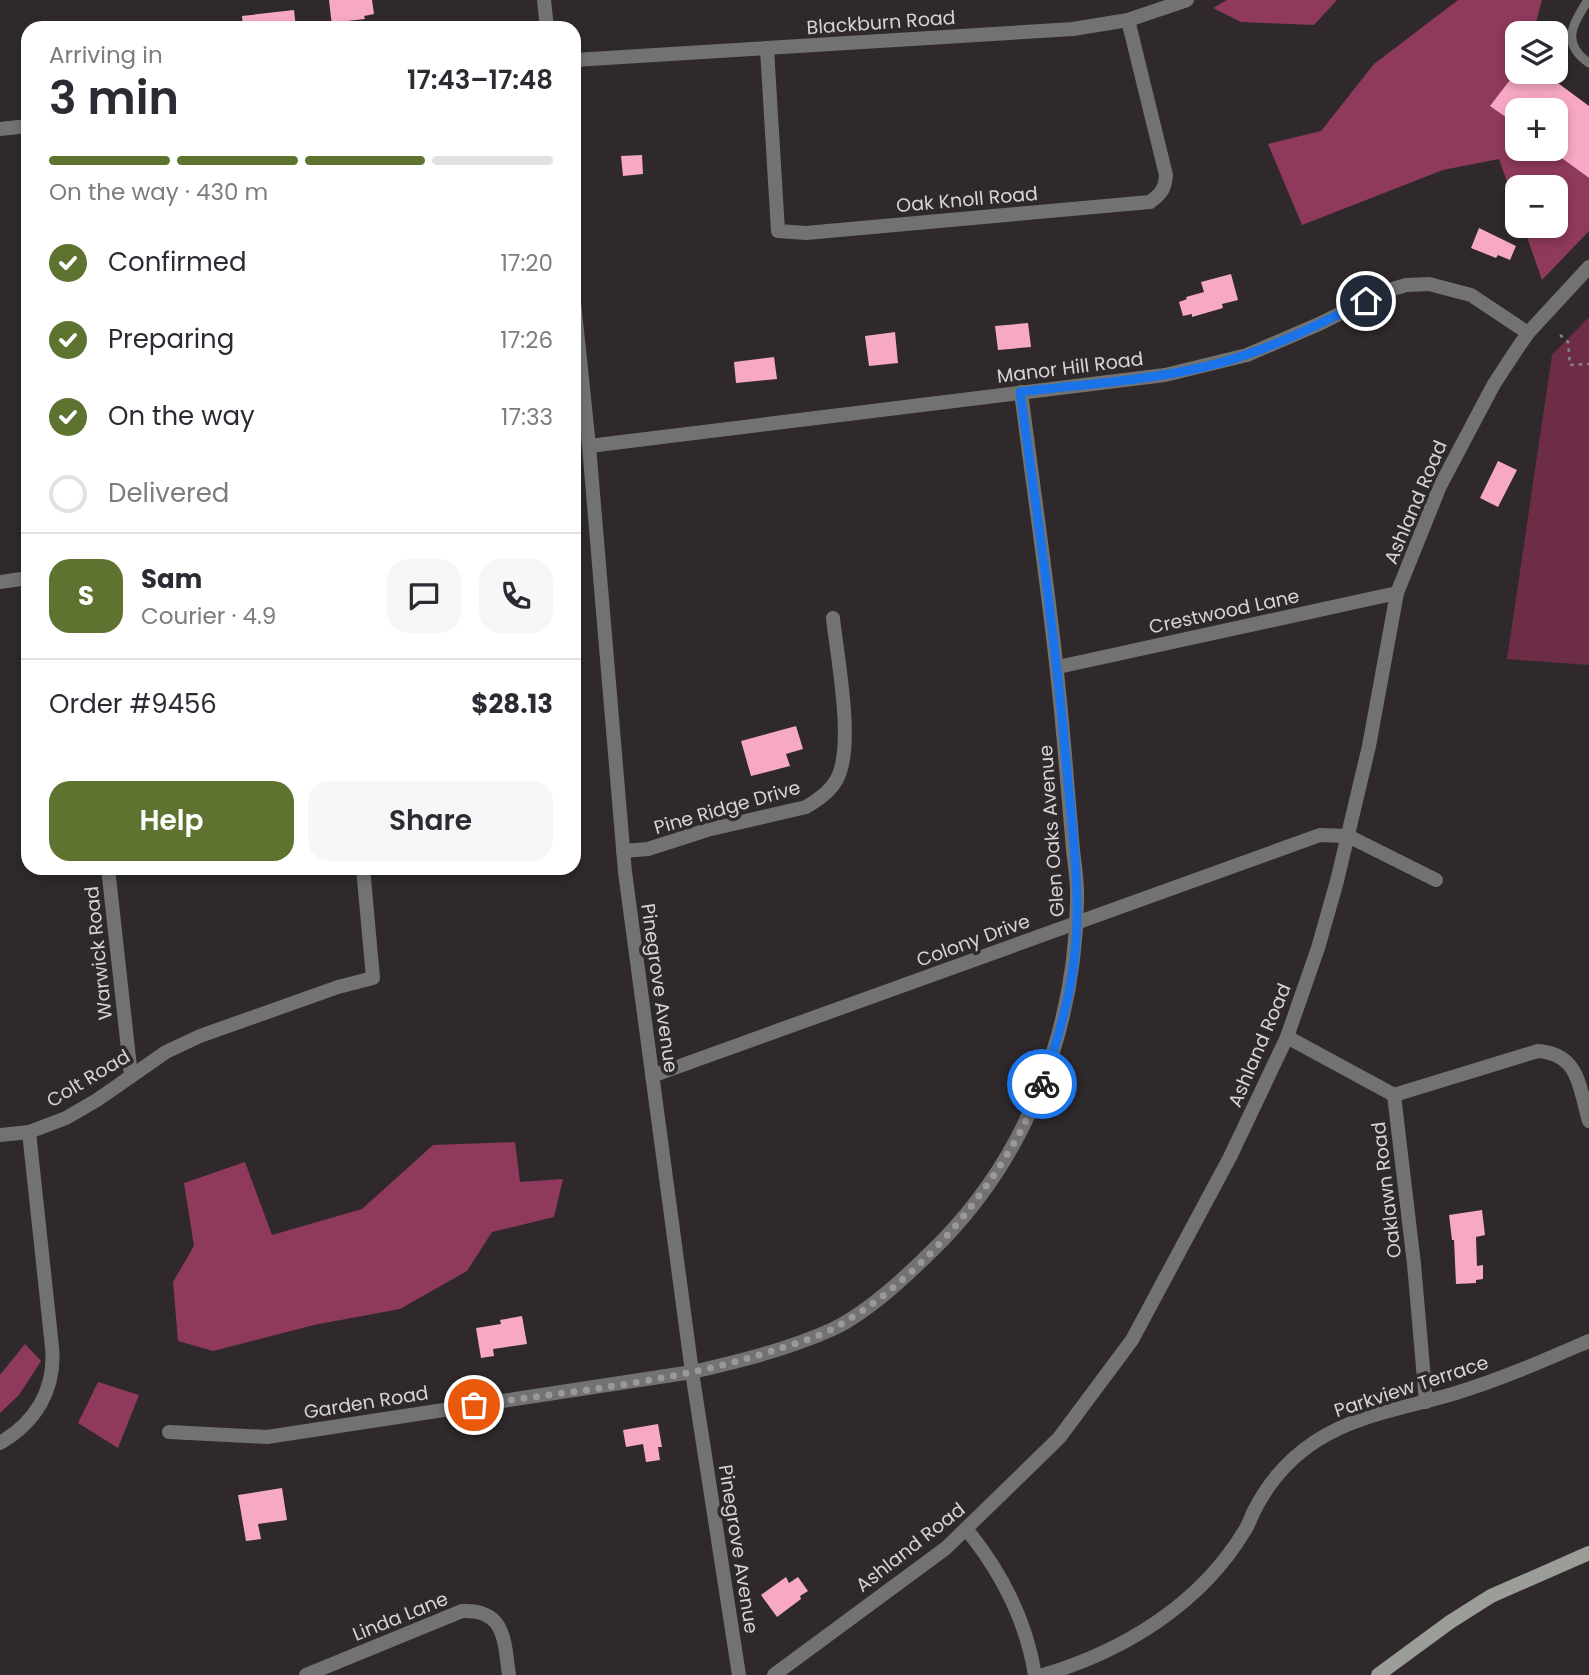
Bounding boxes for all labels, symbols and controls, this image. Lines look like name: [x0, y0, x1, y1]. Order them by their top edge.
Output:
street label: Blackburn Road: [806, 4, 956, 41]
map controls: [1505, 21, 1568, 238]
button: layers: [1505, 21, 1568, 84]
text: Arriving in: [49, 39, 163, 71]
text: 17:43–17:48: [407, 62, 553, 98]
text: 3 min: [49, 66, 179, 130]
button: +: [1505, 98, 1568, 161]
button: −: [1505, 175, 1568, 238]
text: On the way · 430 m: [49, 176, 268, 208]
street label: Oak Knoll Road: [895, 180, 1039, 219]
icon: check: [49, 244, 87, 282]
text: Confirmed: [108, 244, 246, 280]
text: 17:20: [501, 247, 553, 279]
pin: [1336, 271, 1396, 331]
icon: home: [1347, 282, 1385, 320]
icon: check: [49, 321, 87, 359]
text: Preparing: [108, 321, 234, 357]
text: 17:26: [500, 324, 553, 356]
street label: Manor Hill Road: [995, 345, 1145, 390]
icon: check: [49, 398, 87, 436]
text: On the way: [108, 398, 255, 434]
text: 17:33: [501, 401, 553, 433]
street label: Ashland Road: [1377, 436, 1454, 568]
text: Delivered: [108, 475, 229, 511]
button: chat: [387, 559, 461, 633]
button: phone: [479, 559, 553, 633]
text: Sam: [141, 561, 202, 597]
text: S: [78, 578, 94, 614]
street label: Crestwood Lane: [1146, 582, 1302, 641]
text: Courier · 4.9: [141, 600, 276, 632]
text: Order #9456: [49, 686, 217, 722]
text: $28.13: [471, 686, 553, 722]
street label: Glen Oaks Avenue: [1032, 744, 1071, 918]
street label: Pine Ridge Drive: [651, 774, 803, 841]
button: Help: [49, 781, 294, 861]
button: Share: [308, 781, 553, 861]
street label: Warwick Road: [78, 885, 119, 1021]
street label: Pinegrove Avenue: [634, 902, 685, 1074]
street label: Colony Drive: [913, 907, 1034, 974]
street label: Ashland Road: [1221, 979, 1298, 1111]
street label: Colt Road: [41, 1043, 135, 1114]
courier: [1007, 1049, 1077, 1119]
icon: bike: [1023, 1065, 1061, 1103]
street label: Oaklawn Road: [1365, 1120, 1408, 1260]
street label: Parkview Terrace: [1330, 1349, 1492, 1424]
pin: [444, 1375, 504, 1435]
street label: Garden Road: [302, 1379, 430, 1426]
icon: bag: [455, 1386, 493, 1424]
street label: Pinegrove Avenue: [712, 1463, 765, 1635]
street label: Ashland Road: [850, 1496, 971, 1599]
street label: Linda Lane: [348, 1585, 452, 1648]

